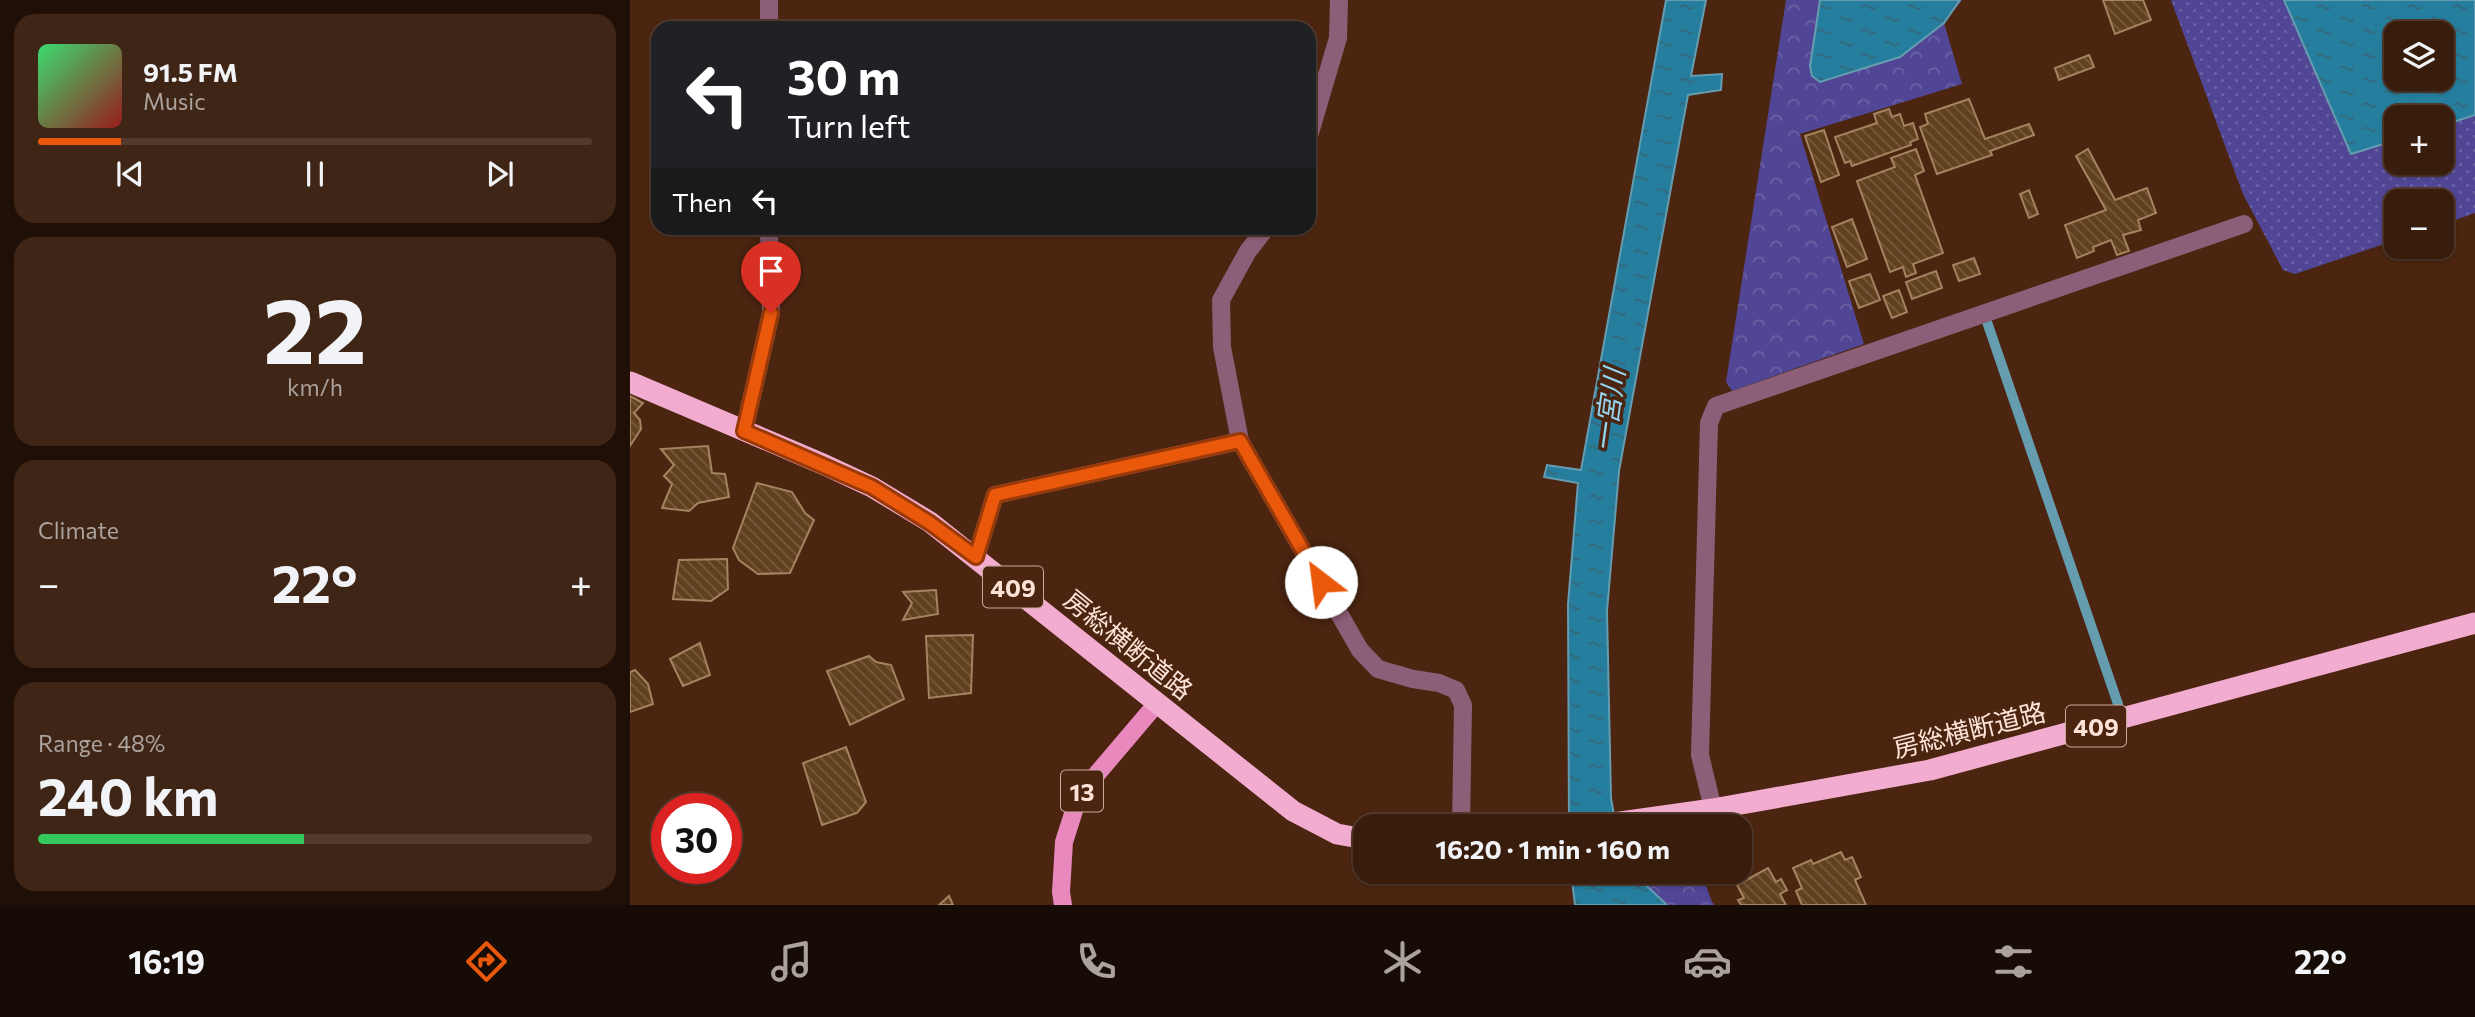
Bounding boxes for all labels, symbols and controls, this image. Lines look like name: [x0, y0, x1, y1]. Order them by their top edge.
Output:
map controls: [2384, 21, 2454, 259]
button: layers: [2384, 21, 2454, 91]
text: 30 m: [787, 45, 900, 105]
icon: left: [672, 49, 763, 140]
text: 91.5 FM: [143, 56, 238, 87]
text: Music: [143, 87, 206, 115]
text: Turn left: [787, 105, 911, 145]
button: +: [2384, 105, 2454, 175]
icon: previous: [111, 155, 149, 193]
icon: pause: [296, 155, 334, 193]
icon: next: [481, 155, 519, 193]
icon: left: [746, 182, 784, 220]
text: Then: [672, 186, 732, 217]
button: −: [2384, 189, 2454, 259]
pin: [741, 241, 801, 313]
icon: arrive: [752, 252, 790, 290]
text: 22: [263, 271, 367, 383]
water label: 一宮川: [1585, 363, 1631, 454]
text: km/h: [287, 373, 343, 401]
text: Climate: [38, 516, 119, 544]
position arrow: [1284, 545, 1358, 619]
text: 22°: [272, 550, 357, 614]
text: −: [38, 559, 60, 606]
text: +: [570, 559, 592, 606]
road number: 409: [983, 566, 1043, 608]
street label: 房総横断道路: [1059, 583, 1199, 705]
street label: 房総横断道路: [1890, 695, 2048, 763]
road number: 409: [2066, 706, 2126, 746]
text: Range · 48%: [38, 729, 165, 757]
text: 240 km: [38, 763, 218, 827]
road number: 13: [1061, 770, 1103, 812]
speed limit sign: 30: [651, 793, 742, 884]
text: 16:20 · 1 min · 160 m: [1435, 833, 1670, 864]
icon: directions: [462, 937, 511, 986]
icon: music: [767, 937, 816, 986]
icon: phone: [1072, 937, 1121, 986]
icon: climate: [1378, 937, 1427, 986]
icon: car: [1683, 937, 1732, 986]
icon: filters: [1989, 937, 2038, 986]
text: 16:19: [128, 941, 205, 981]
text: 22°: [2294, 941, 2347, 981]

